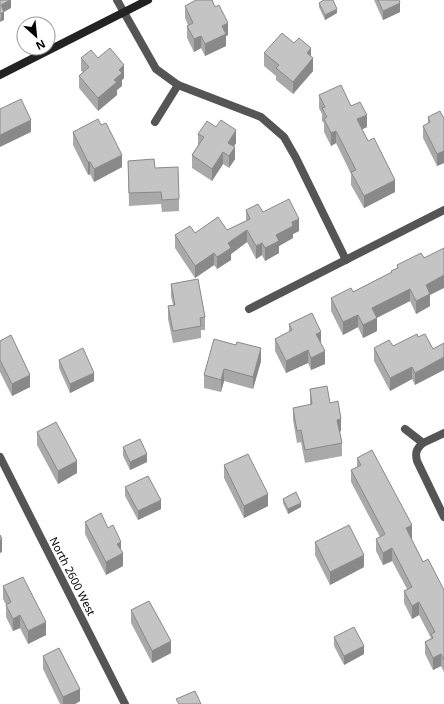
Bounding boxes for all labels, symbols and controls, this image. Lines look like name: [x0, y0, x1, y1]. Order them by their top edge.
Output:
north arrow: [16, 16, 56, 56]
text: N: [33, 37, 48, 54]
street label: North 2600 West: [47, 534, 99, 618]

